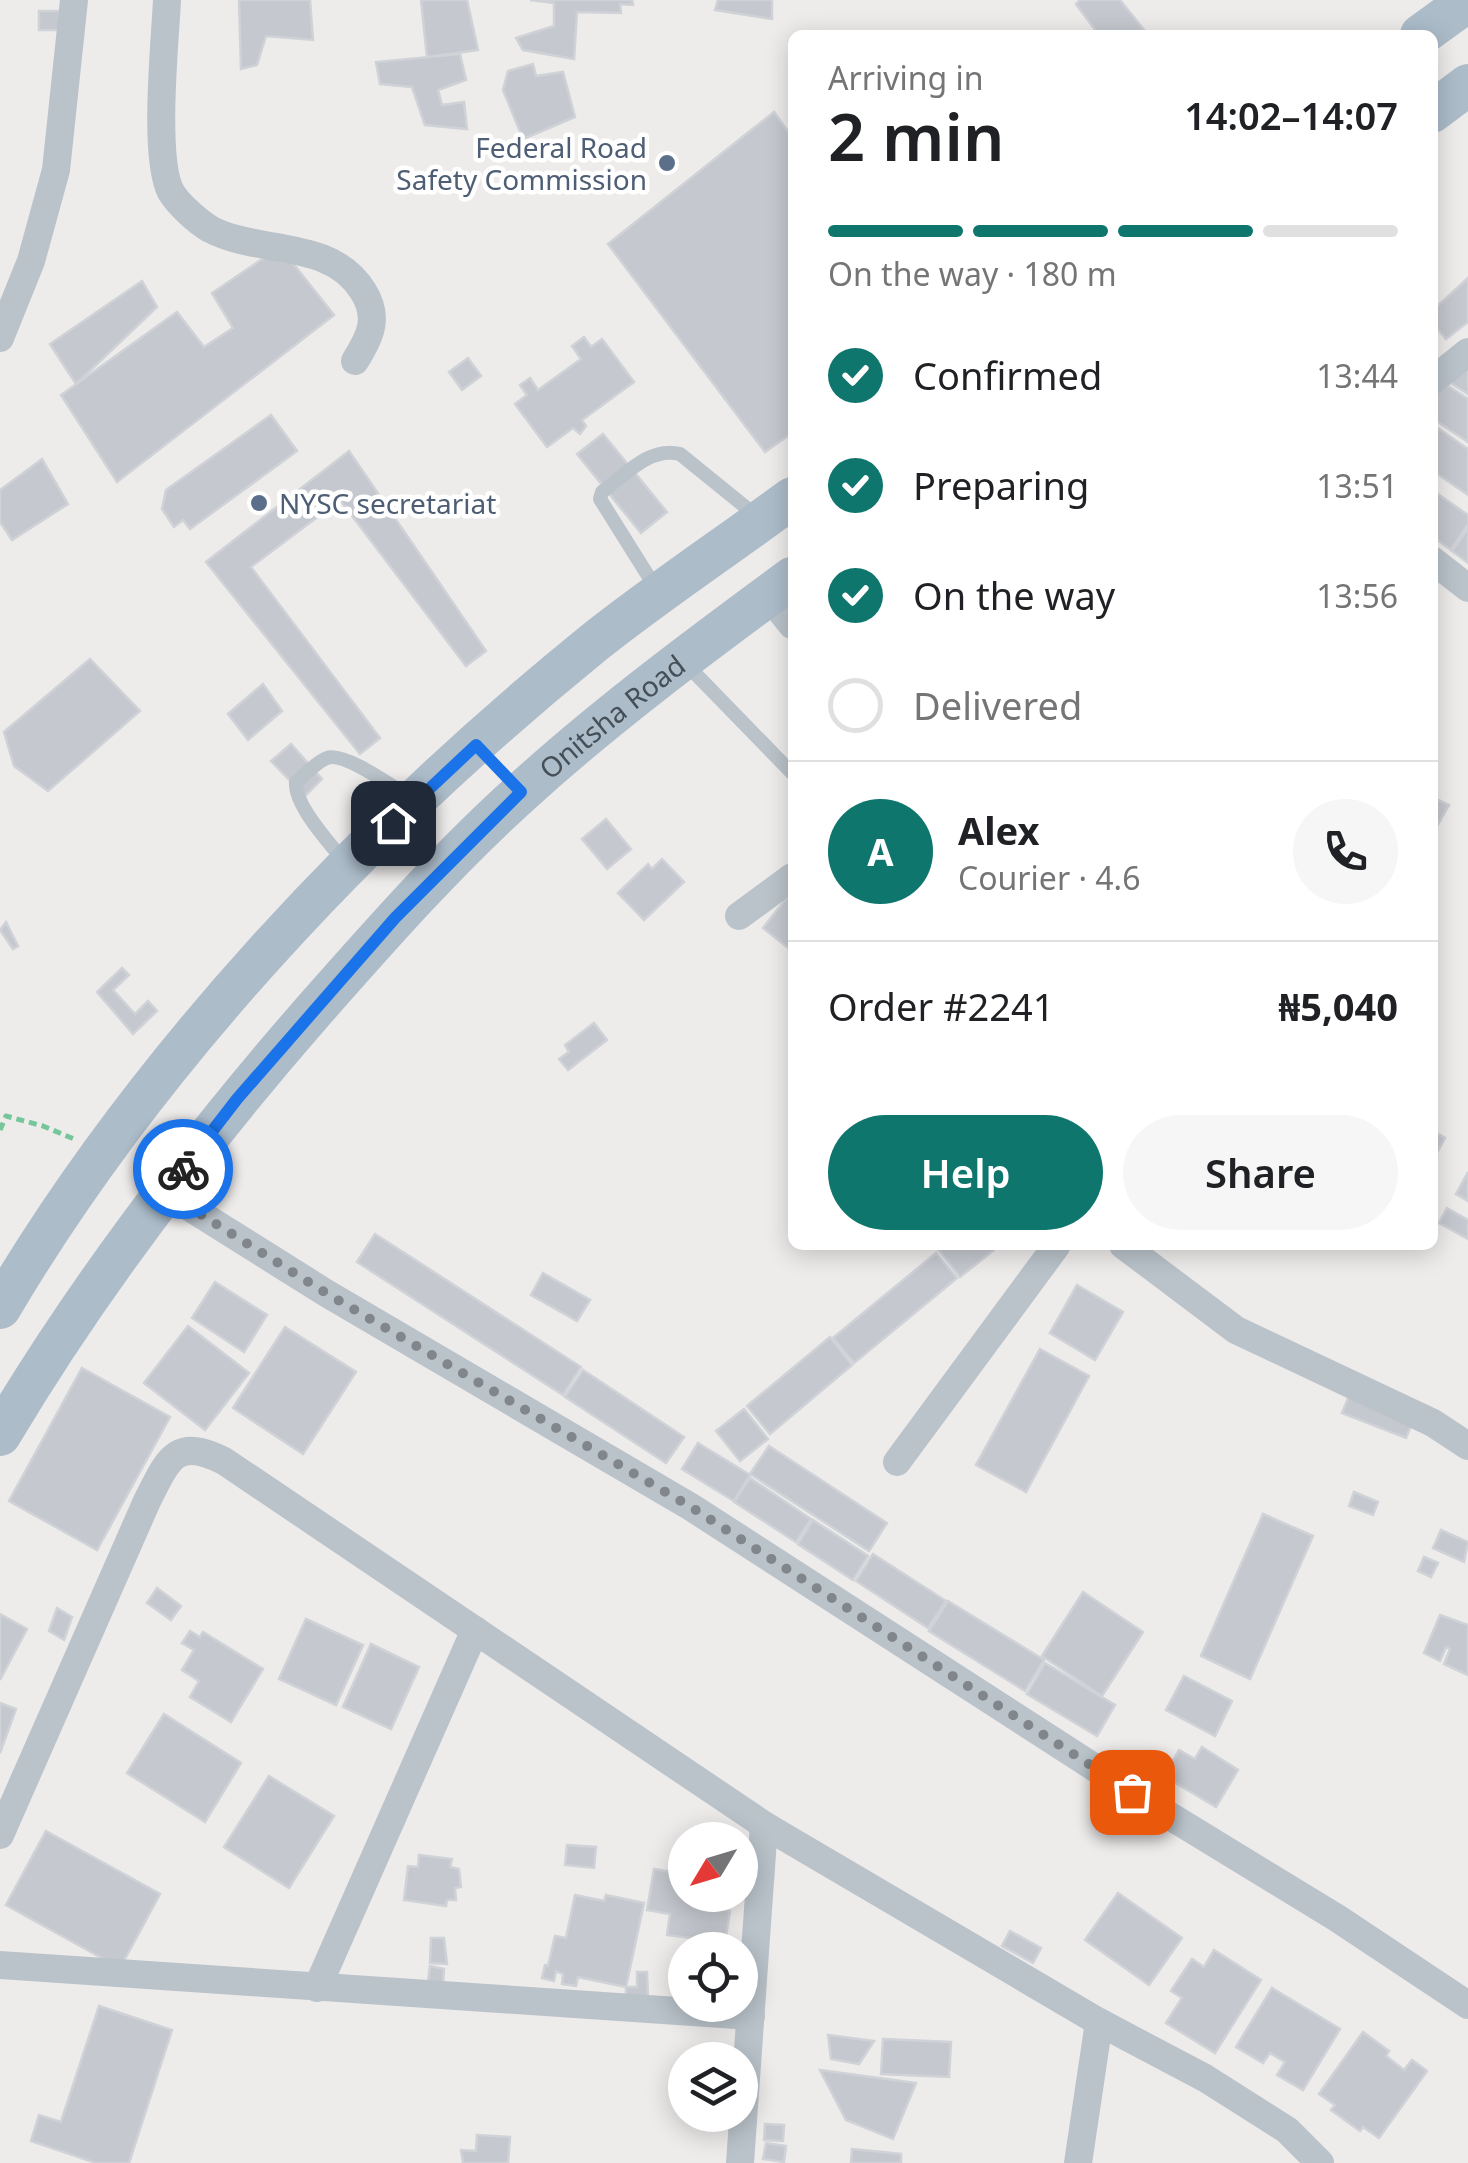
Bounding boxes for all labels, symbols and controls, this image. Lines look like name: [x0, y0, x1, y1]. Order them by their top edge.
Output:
text: Arriving in: [828, 56, 983, 99]
text: 14:02–14:07: [1184, 89, 1398, 141]
text: 2 min: [828, 92, 1004, 180]
place label: Federal Road Safety Commission: [396, 128, 647, 198]
marker: Federal Road Safety Commission: [656, 152, 678, 174]
text: On the way · 180 m: [828, 252, 1117, 295]
icon: check: [828, 348, 883, 403]
text: Confirmed: [913, 349, 1102, 401]
text: 13:44: [1316, 354, 1398, 397]
icon: check: [828, 458, 883, 513]
text: Preparing: [913, 459, 1089, 511]
text: 13:51: [1316, 464, 1398, 507]
place label: NYSC secretariat: [279, 484, 496, 522]
marker: NYSC secretariat: [248, 492, 270, 514]
icon: check: [828, 568, 883, 623]
text: On the way: [913, 569, 1115, 621]
text: 13:56: [1316, 574, 1398, 617]
street label: Onitsha Road: [531, 646, 693, 787]
text: Delivered: [913, 679, 1082, 731]
pin: [351, 781, 436, 866]
icon: home: [366, 796, 421, 851]
button: phone: [1293, 799, 1398, 904]
text: Alex: [958, 804, 1040, 856]
text: A: [867, 825, 894, 877]
text: Courier · 4.6: [958, 856, 1141, 899]
text: Order #2241: [828, 980, 1054, 1032]
text: ₦5,040: [1278, 980, 1398, 1032]
button: Help: [828, 1115, 1103, 1230]
button: Share: [1123, 1115, 1398, 1230]
courier: [133, 1119, 233, 1219]
icon: bike: [156, 1142, 211, 1197]
pin: [1090, 1750, 1175, 1835]
icon: bag: [1105, 1765, 1160, 1820]
north arrow: [668, 1822, 758, 1912]
map controls: [668, 1822, 758, 2132]
button: locate: [668, 1932, 758, 2022]
button: layers: [668, 2042, 758, 2132]

